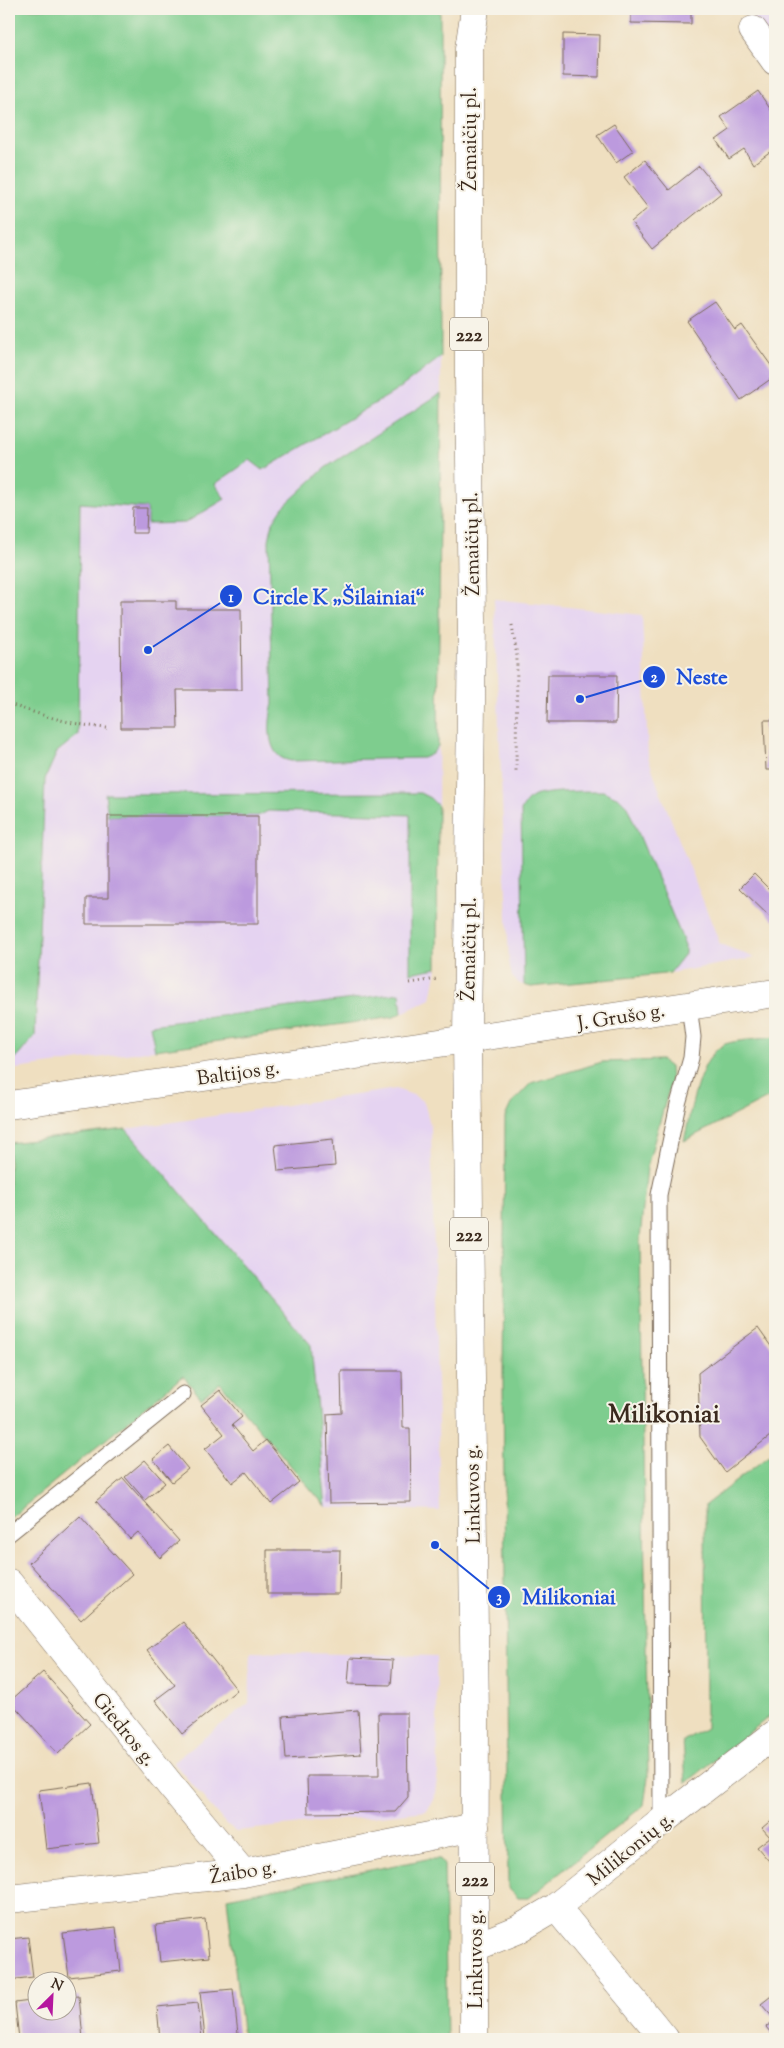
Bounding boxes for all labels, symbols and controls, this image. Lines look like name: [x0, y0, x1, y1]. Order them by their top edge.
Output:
street label: Žemaičių pl.: [457, 87, 486, 191]
road number: 222: [450, 318, 488, 350]
street label: Žemaičių pl.: [458, 492, 489, 596]
callout: Circle K „Šilainiai“: [218, 578, 435, 614]
text: Circle K „Šilainiai“: [253, 584, 425, 614]
text: 1: [228, 588, 234, 609]
callout: Neste: [641, 659, 738, 695]
text: Neste: [676, 664, 728, 694]
text: 2: [650, 668, 658, 689]
street label: Žemaičių pl.: [455, 897, 486, 1001]
street label: J. Grušo g.: [575, 997, 667, 1040]
street label: Baltijos g.: [195, 1054, 282, 1095]
road number: 222: [450, 1218, 488, 1250]
district label: Milikoniai: [608, 1398, 720, 1434]
street label: Linkuvos g.: [459, 1444, 490, 1544]
callout: Milikoniai: [487, 1579, 625, 1615]
text: Milikoniai: [522, 1584, 616, 1614]
text: 3: [496, 1588, 502, 1609]
street label: Giedros g.: [84, 1687, 162, 1774]
street label: Milikonių g.: [582, 1806, 681, 1894]
street label: Žaibo g.: [208, 1854, 279, 1893]
road number: 222: [456, 1862, 494, 1896]
street label: Linkuvos g.: [463, 1909, 492, 2009]
north arrow: [28, 1970, 78, 2020]
text: N: [47, 1975, 66, 1997]

